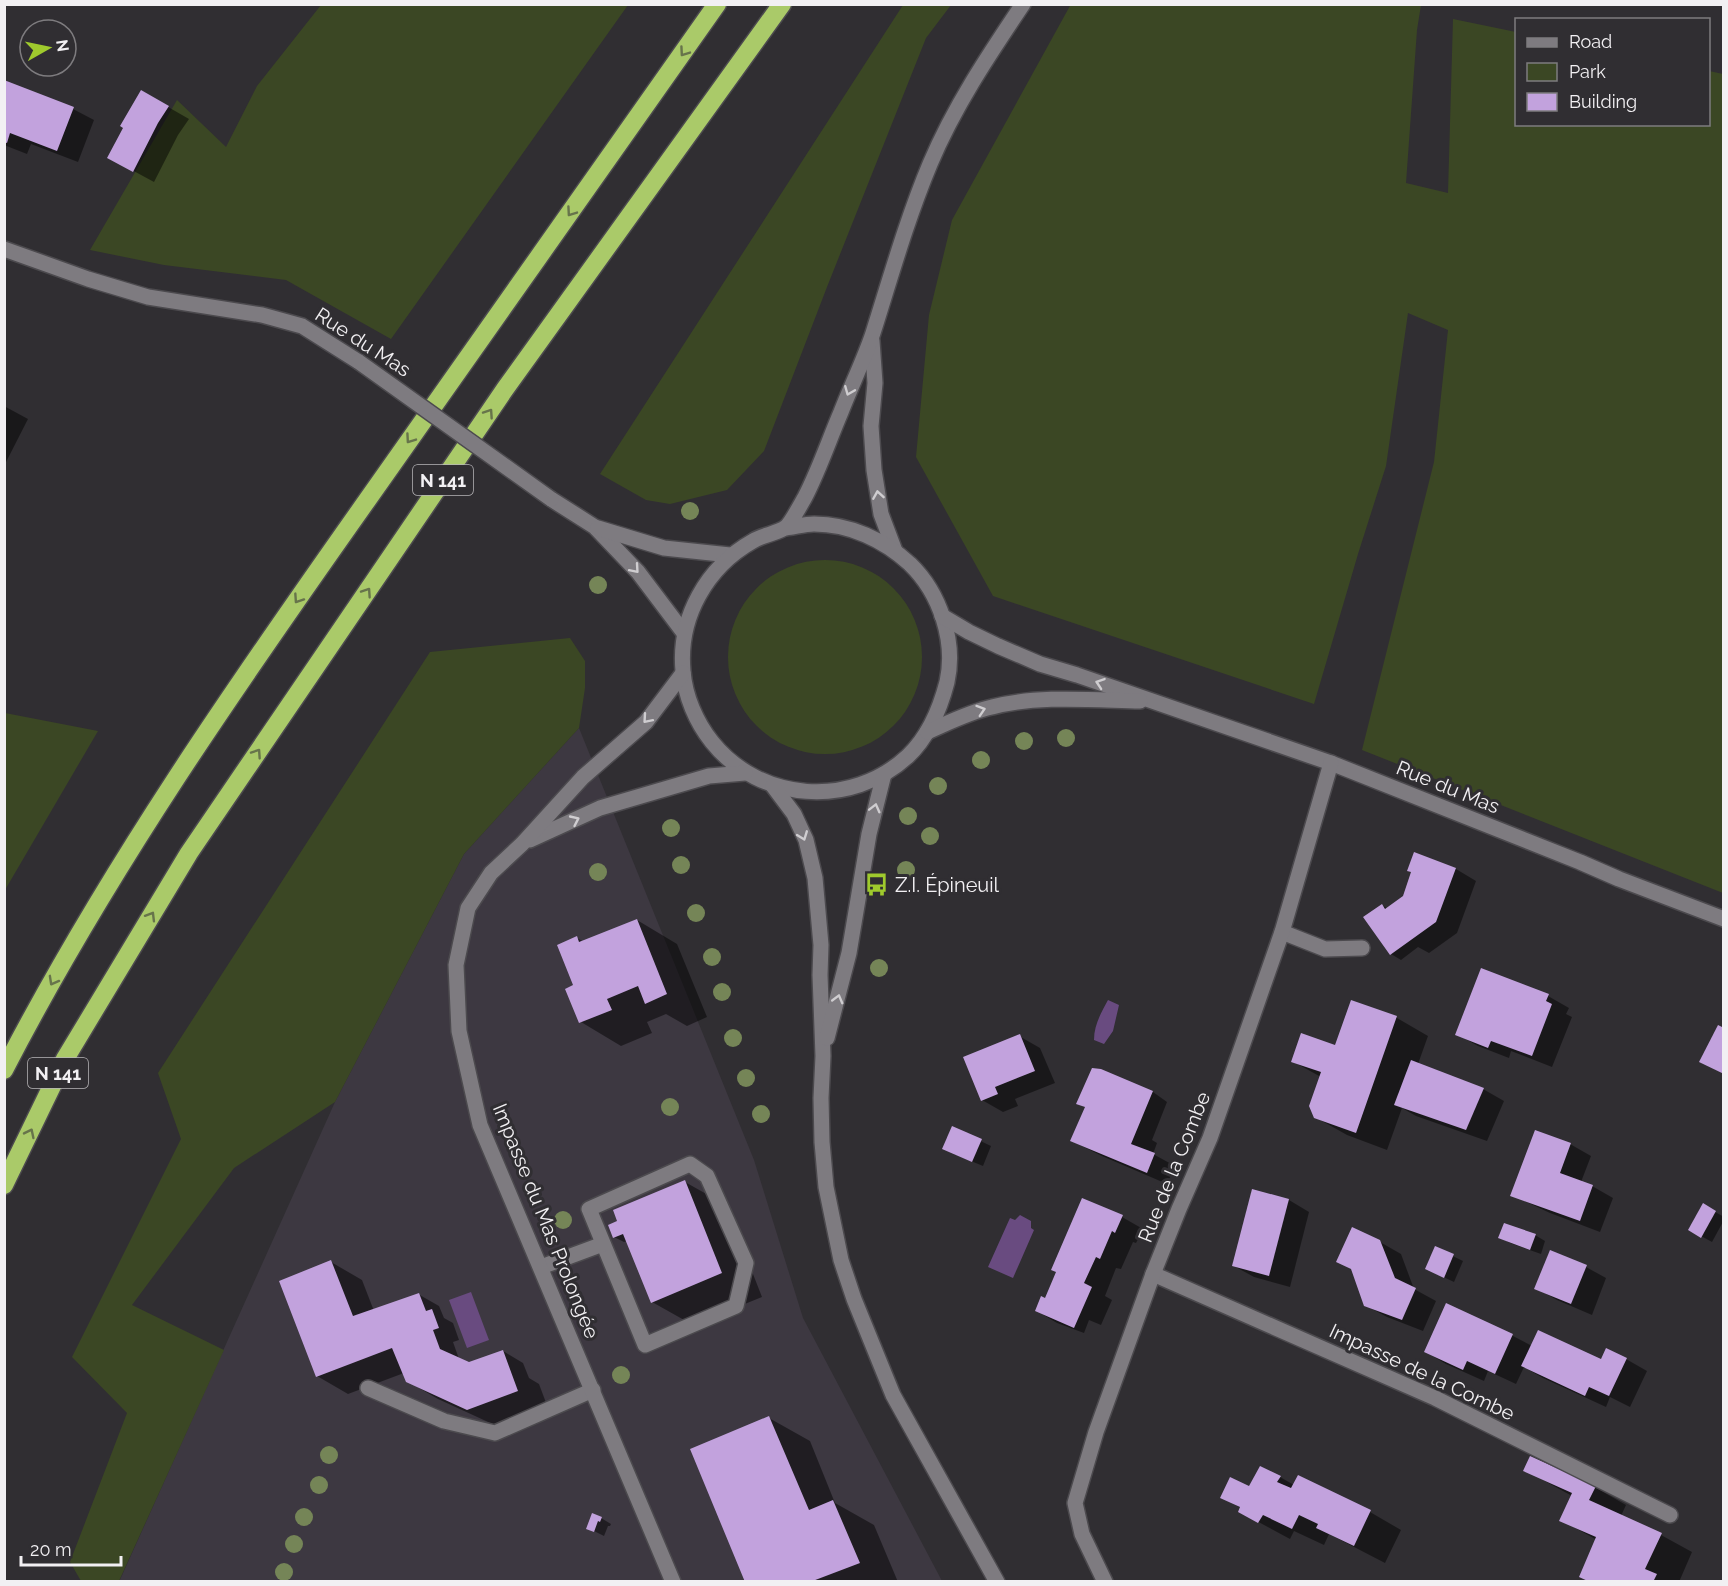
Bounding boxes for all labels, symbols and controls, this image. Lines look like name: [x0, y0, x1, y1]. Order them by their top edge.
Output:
north arrow: [18, 18, 78, 78]
legend: [1515, 18, 1710, 126]
text: Road: [1569, 31, 1612, 52]
text: N: [52, 38, 73, 53]
one-way arrow: [680, 46, 691, 57]
text: Park: [1569, 61, 1606, 82]
text: Building: [1569, 91, 1637, 112]
one-way arrow: [567, 205, 578, 216]
street label: Rue du Mas: [311, 302, 415, 382]
one-way arrow: [844, 385, 856, 396]
one-way arrow: [482, 409, 493, 420]
one-way arrow: [406, 433, 417, 444]
road number: N 141: [413, 465, 473, 495]
one-way arrow: [872, 490, 884, 500]
one-way arrow: [628, 562, 639, 573]
one-way arrow: [360, 587, 371, 598]
one-way arrow: [294, 592, 305, 603]
one-way arrow: [1095, 677, 1106, 690]
one-way arrow: [975, 705, 986, 717]
one-way arrow: [643, 712, 654, 723]
one-way arrow: [250, 749, 261, 760]
street label: Rue du Mas: [1393, 755, 1503, 819]
one-way arrow: [868, 803, 881, 813]
one-way arrow: [568, 815, 579, 827]
one-way arrow: [796, 829, 808, 840]
bus stop icon: Z.I. Épineuil: [864, 872, 890, 898]
place label: Z.I. Épineuil: [895, 873, 1000, 897]
one-way arrow: [143, 912, 155, 922]
one-way arrow: [48, 975, 60, 985]
one-way arrow: [830, 994, 843, 1004]
road number: N 141: [28, 1058, 88, 1088]
street label: Rue de la Combe: [1133, 1088, 1215, 1246]
street label: Impasse du Mas Prolongée: [488, 1100, 604, 1342]
one-way arrow: [22, 1128, 34, 1139]
street label: Impasse de la Combe: [1326, 1319, 1519, 1426]
scale bar: [21, 1529, 122, 1567]
text: 20 m: [30, 1539, 72, 1560]

